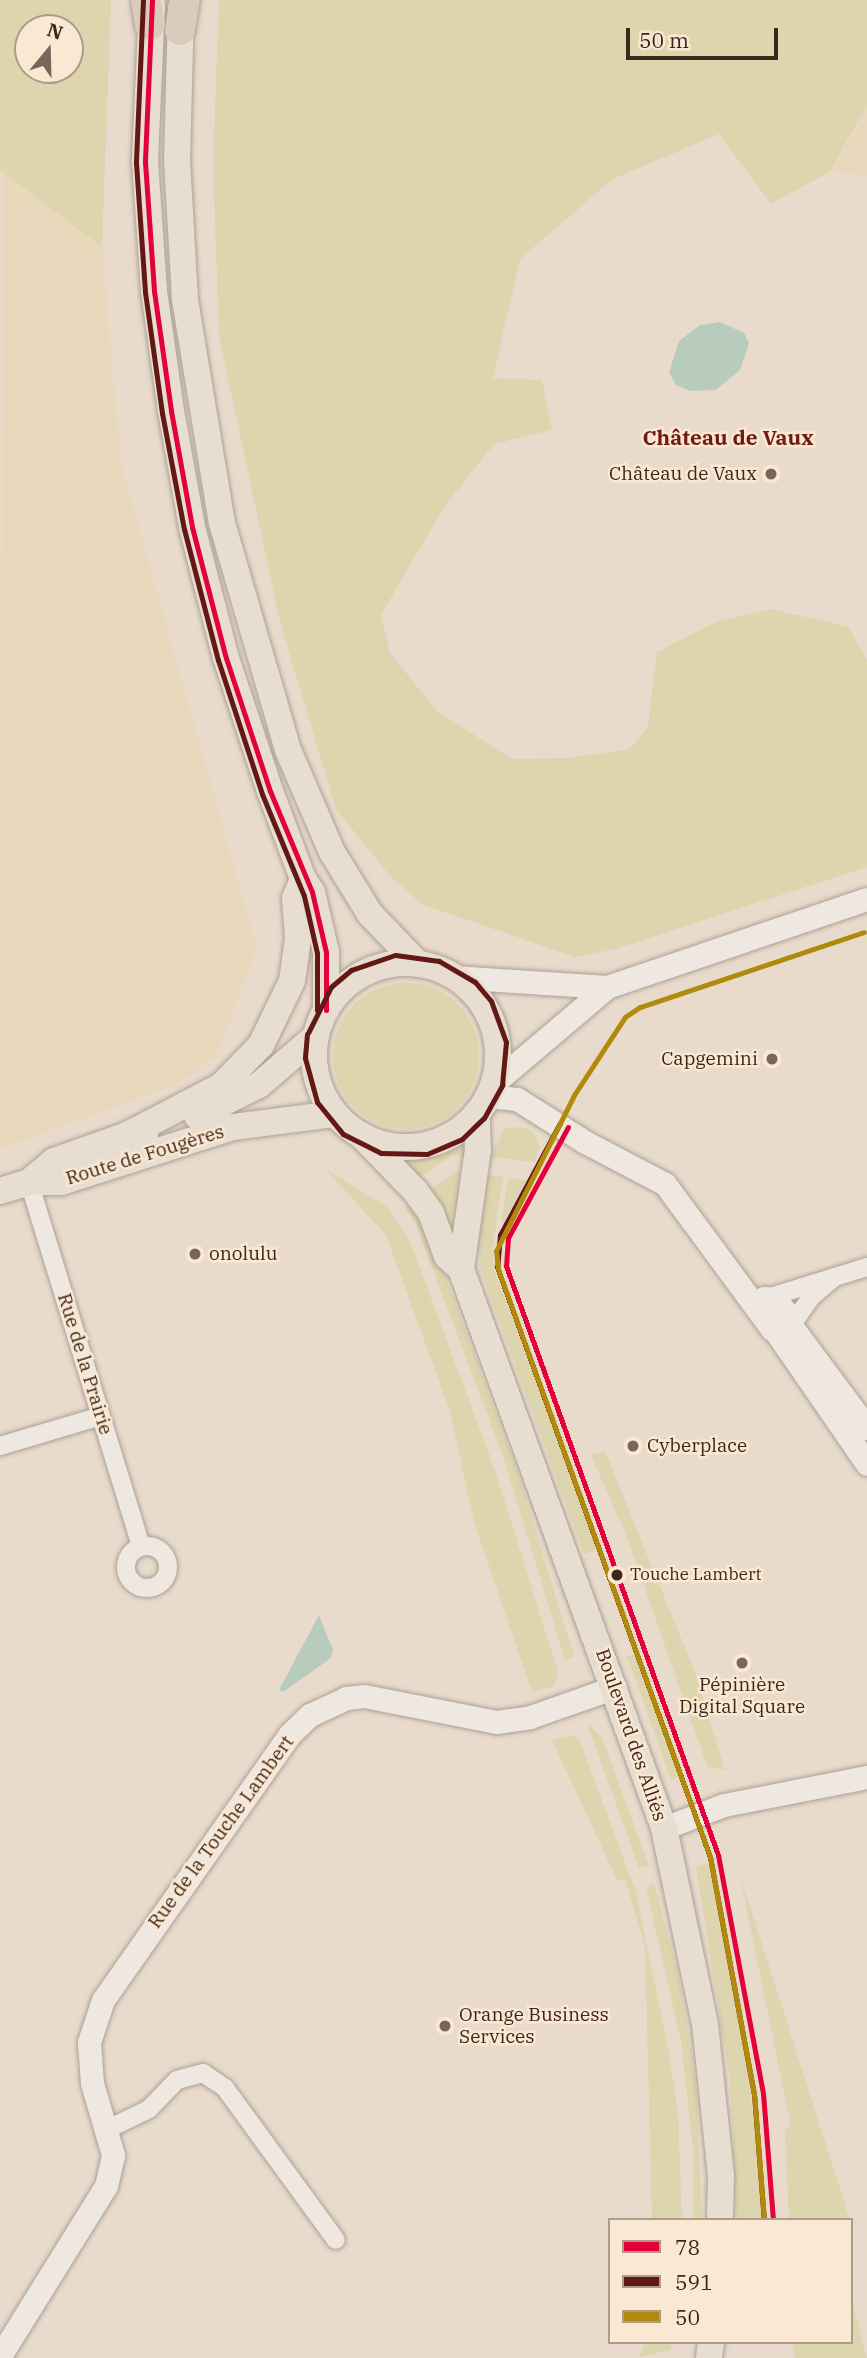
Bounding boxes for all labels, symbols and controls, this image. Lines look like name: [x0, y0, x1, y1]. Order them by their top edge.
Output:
north arrow: [14, 14, 84, 84]
scale bar: [629, 14, 781, 58]
text: N: [44, 17, 66, 45]
text: 50 m: [639, 26, 689, 54]
district label: Château de Vaux: [643, 424, 813, 450]
place label: Château de Vaux: [609, 463, 757, 485]
marker: Château de Vaux: [763, 466, 779, 482]
place label: Capgemini: [661, 1048, 758, 1070]
marker: Capgemini: [764, 1051, 780, 1067]
street label: Route de Fougères: [63, 1120, 227, 1190]
place label: onolulu: [209, 1243, 277, 1265]
marker: onolulu: [187, 1246, 203, 1262]
street label: Rue de la Prairie: [53, 1291, 117, 1437]
place label: Cyberplace: [647, 1435, 747, 1457]
marker: Cyberplace: [625, 1438, 641, 1454]
place label: Touche Lambert: [630, 1565, 762, 1585]
marker: Touche Lambert: [610, 1568, 624, 1582]
street label: Boulevard des Alliés: [591, 1646, 671, 1824]
marker: Pépinière Digital Square: [734, 1655, 750, 1671]
place label: Pépinière Digital Square: [679, 1674, 805, 1718]
street label: Rue de la Touche Lambert: [143, 1731, 299, 1933]
place label: Orange Business Services: [459, 2004, 609, 2048]
marker: Orange Business Services: [437, 2018, 453, 2034]
legend: [608, 2218, 853, 2344]
text: 78: [675, 2233, 700, 2261]
text: 591: [675, 2268, 713, 2296]
text: 50: [675, 2303, 700, 2331]

